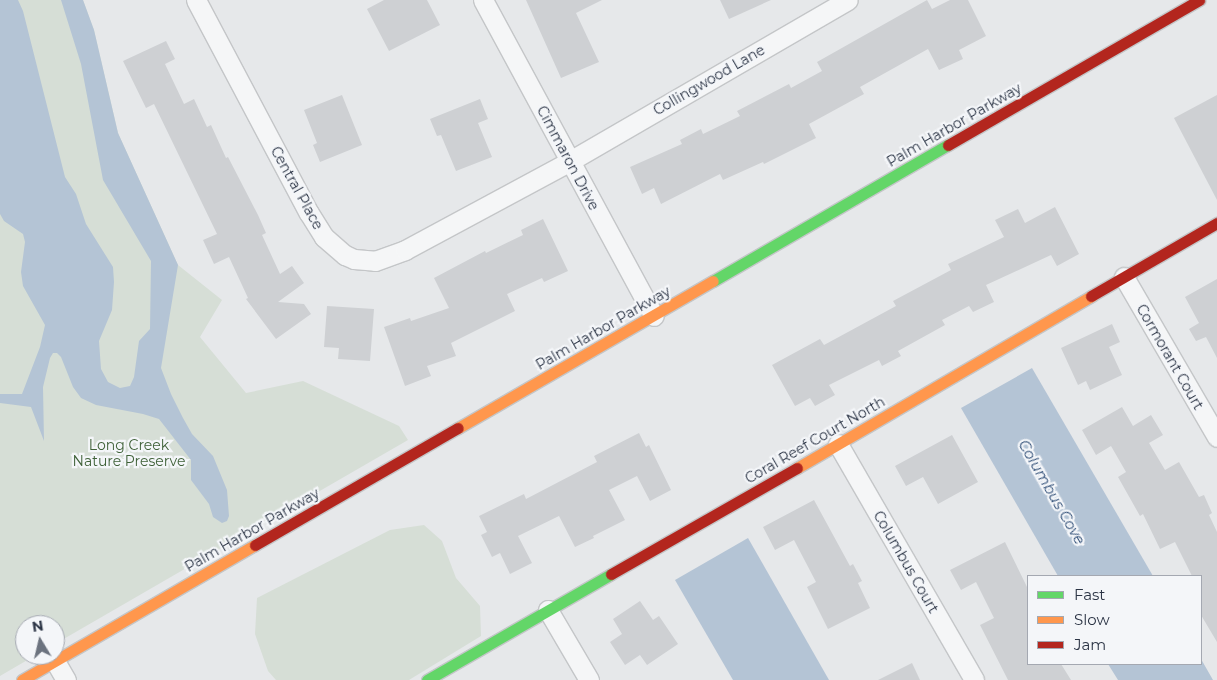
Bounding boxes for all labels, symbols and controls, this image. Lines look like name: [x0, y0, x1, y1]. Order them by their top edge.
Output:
street label: Collingwood Lane: [650, 41, 768, 119]
street label: Palm Harbor Parkway: [884, 80, 1024, 170]
street label: Cimmaron Drive: [533, 103, 603, 213]
street label: Central Place: [267, 144, 327, 232]
street label: Palm Harbor Parkway: [533, 283, 673, 373]
street label: Cormorant Court: [1133, 301, 1207, 413]
street label: Coral Reef Court North: [742, 393, 888, 487]
water label: Columbus Cove: [1015, 436, 1089, 548]
park label: Long Creek Nature Preserve: [73, 437, 185, 470]
street label: Palm Harbor Parkway: [182, 485, 322, 575]
street label: Columbus Court: [870, 508, 942, 616]
legend: [1027, 575, 1202, 665]
text: Fast: [1074, 585, 1105, 604]
text: Slow: [1074, 610, 1110, 629]
north arrow: [15, 615, 65, 665]
text: N: [31, 616, 45, 636]
text: Jam: [1074, 635, 1106, 654]

